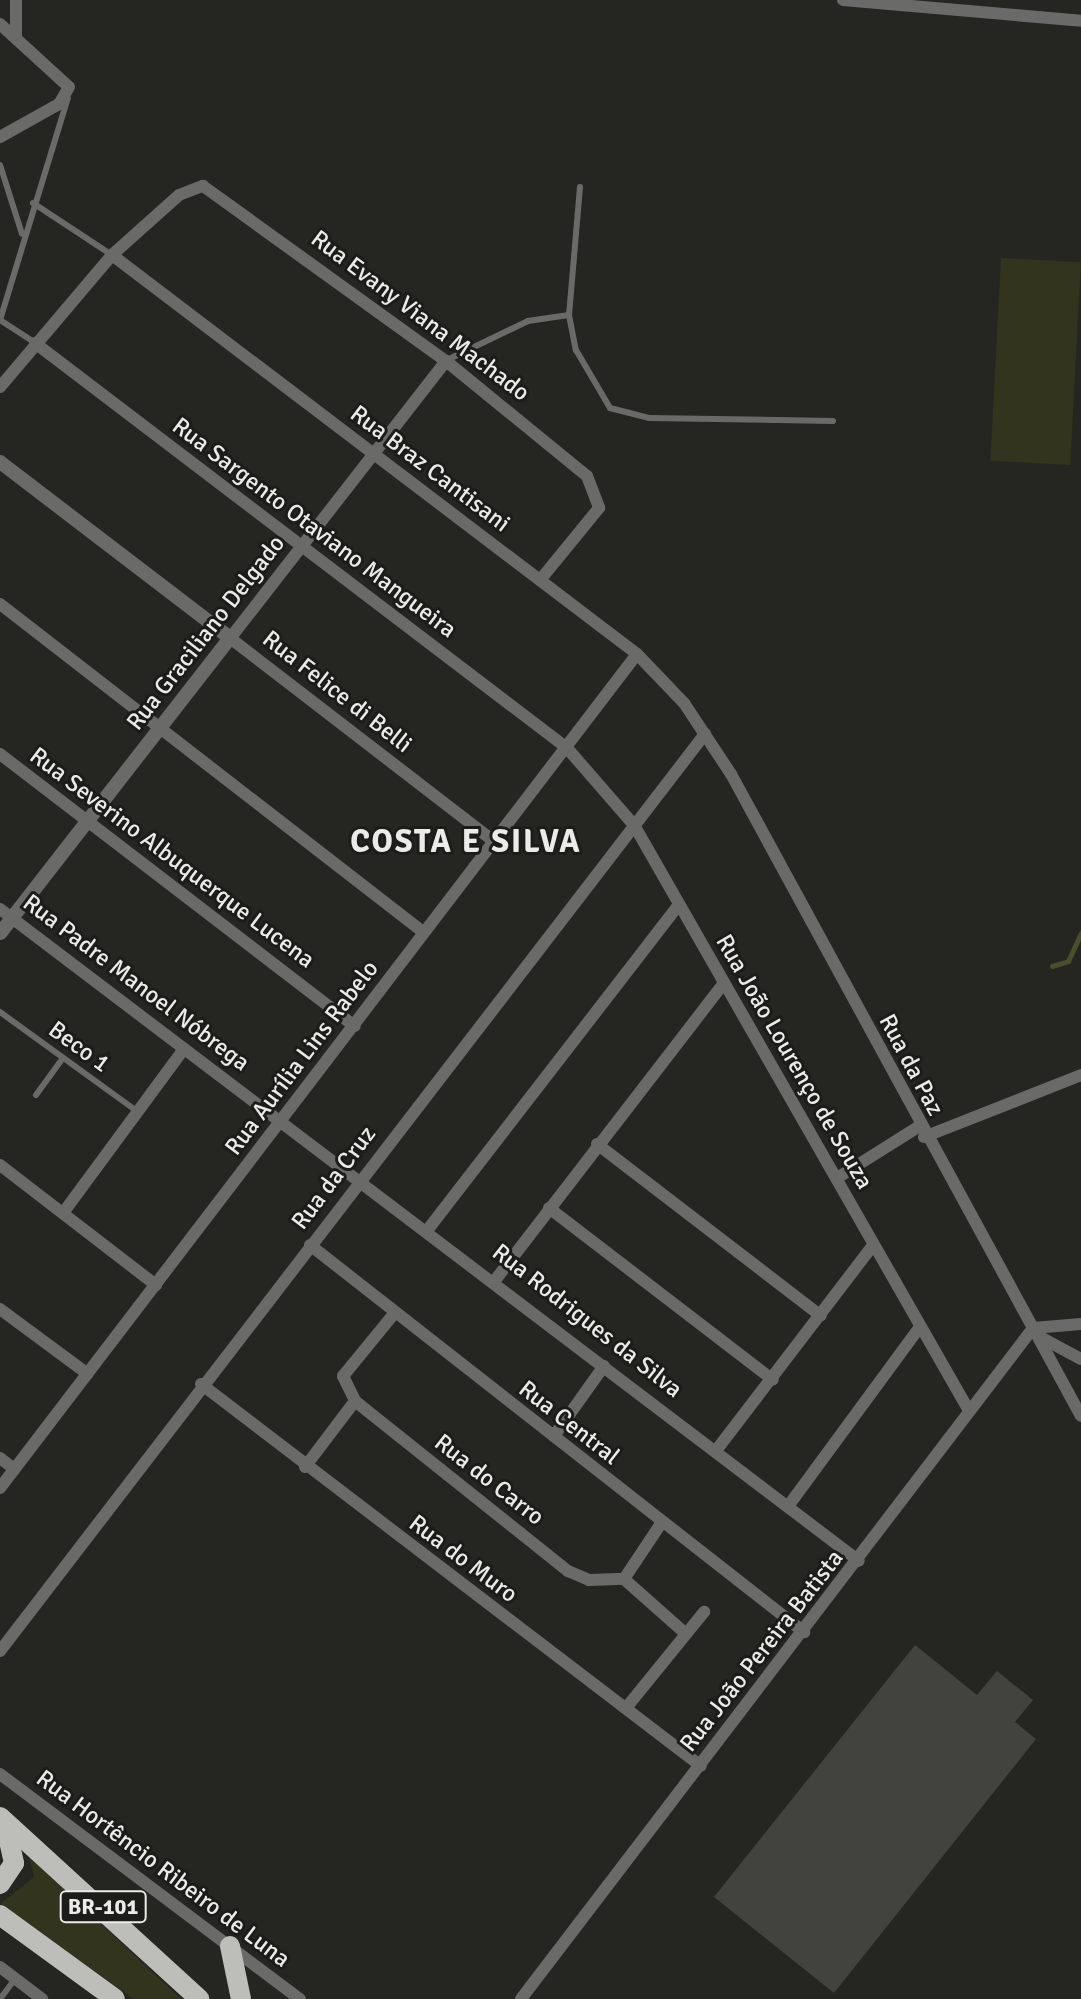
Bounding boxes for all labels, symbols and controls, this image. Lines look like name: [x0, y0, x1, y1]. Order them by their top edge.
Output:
street label: Rua Evany Viana Machado: [305, 224, 535, 408]
street label: Rua Braz Cantisani: [345, 400, 515, 538]
street label: Rua Sargento Otaviano Mangueira: [166, 412, 462, 644]
street label: Rua Graciliano Delgado: [121, 530, 291, 736]
street label: Rua Felice di Belli: [257, 625, 417, 759]
street label: Rua Severino Albuquerque Lucena: [24, 742, 320, 974]
district label: COSTA E SILVA: [350, 823, 582, 861]
street label: Rua Padre Manoel Nóbrega: [17, 888, 255, 1078]
street label: Rua João Lourenço de Souza: [709, 930, 879, 1194]
street label: Rua Aurília Lins Rabelo: [219, 955, 385, 1161]
street label: Rua da Paz: [872, 1009, 950, 1121]
street label: Beco 1: [43, 1015, 115, 1079]
street label: Rua da Cruz: [286, 1121, 382, 1235]
street label: Rua Rodrigues da Silva: [486, 1238, 688, 1404]
street label: Rua Central: [513, 1375, 625, 1471]
street label: Rua do Carro: [428, 1428, 550, 1532]
street label: Rua do Muro: [403, 1509, 523, 1609]
street label: Rua João Pereira Batista: [674, 1544, 850, 1758]
street label: Rua Hortêncio Ribeiro de Luna: [30, 1764, 296, 1974]
road number: BR-101: [59, 1889, 147, 1925]

